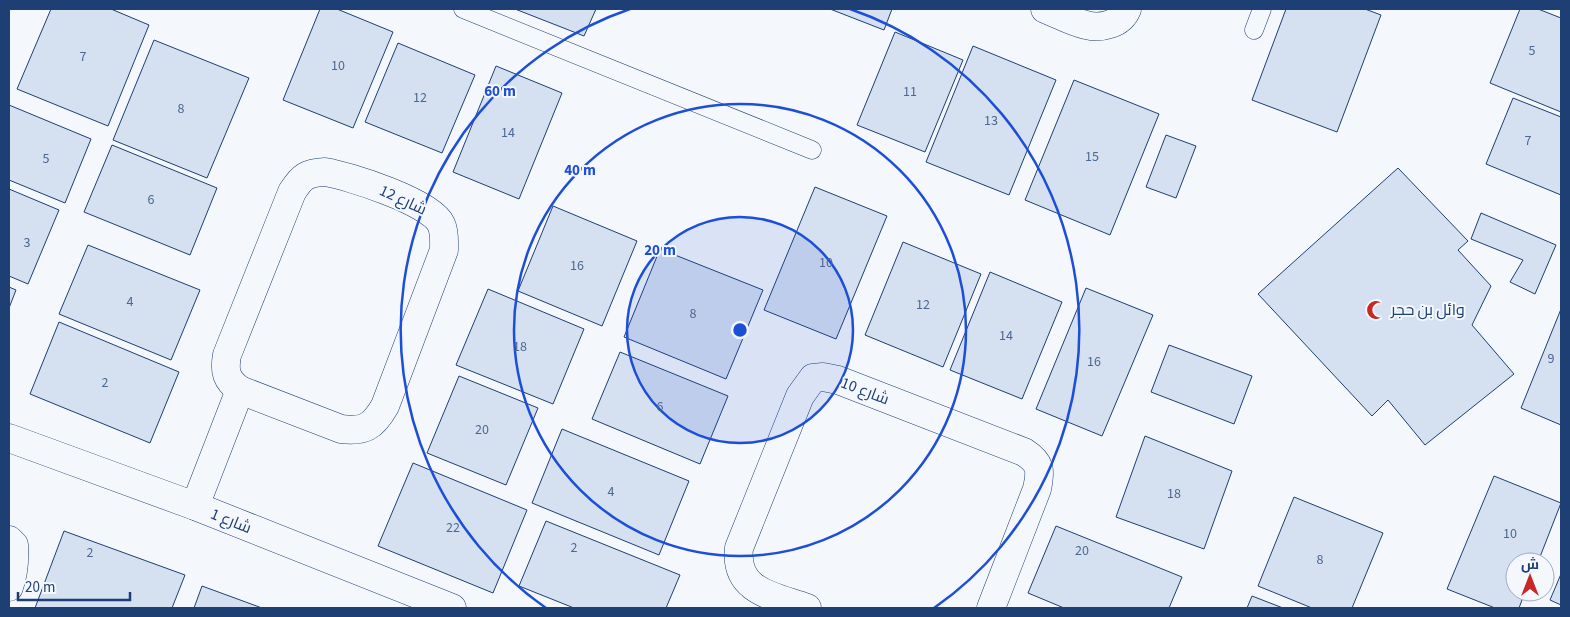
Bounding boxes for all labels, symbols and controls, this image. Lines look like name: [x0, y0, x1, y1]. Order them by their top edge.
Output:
house number: 5: [1529, 41, 1536, 61]
house number: 7: [80, 47, 87, 67]
house number: 10: [331, 56, 345, 76]
text: 60 m: [484, 81, 516, 102]
house number: 11: [903, 82, 917, 102]
house number: 12: [413, 88, 427, 108]
house number: 8: [178, 99, 185, 119]
house number: 13: [984, 111, 998, 131]
house number: 14: [501, 123, 515, 143]
house number: 7: [1525, 131, 1532, 151]
house number: 15: [1085, 147, 1099, 167]
house number: 5: [43, 149, 50, 169]
text: 40 m: [564, 160, 596, 181]
street label: شارع 12: [376, 179, 430, 221]
house number: 6: [148, 190, 155, 210]
house number: 3: [24, 233, 31, 253]
text: 20 m: [644, 240, 676, 261]
house number: 10: [819, 253, 833, 273]
house number: 16: [570, 256, 584, 276]
house number: 4: [127, 292, 134, 312]
house number: 12: [916, 295, 930, 315]
mosque icon: وائل بن حجر: [1365, 299, 1387, 321]
place label: وائل بن حجر: [1390, 299, 1465, 321]
house number: 8: [690, 304, 697, 324]
centre of rings: [731, 321, 749, 339]
house number: 14: [999, 326, 1013, 346]
house number: 18: [513, 337, 527, 357]
house number: 9: [1548, 349, 1555, 369]
house number: 16: [1087, 352, 1101, 372]
street label: شارع 10: [838, 372, 892, 410]
house number: 2: [102, 373, 109, 393]
house number: 6: [657, 397, 664, 417]
house number: 20: [475, 420, 489, 440]
house number: 4: [608, 482, 615, 502]
house number: 18: [1167, 484, 1181, 504]
street label: شارع 1: [207, 503, 255, 539]
house number: 22: [446, 518, 460, 538]
house number: 10: [1503, 524, 1517, 544]
house number: 2: [571, 538, 578, 558]
house number: 20: [1075, 541, 1089, 561]
house number: 2: [87, 543, 94, 563]
house number: 8: [1317, 550, 1324, 570]
north arrow: [1505, 552, 1555, 602]
text: ش: [1521, 555, 1539, 575]
scale bar: [18, 570, 130, 602]
text: 20 m: [25, 577, 55, 598]

